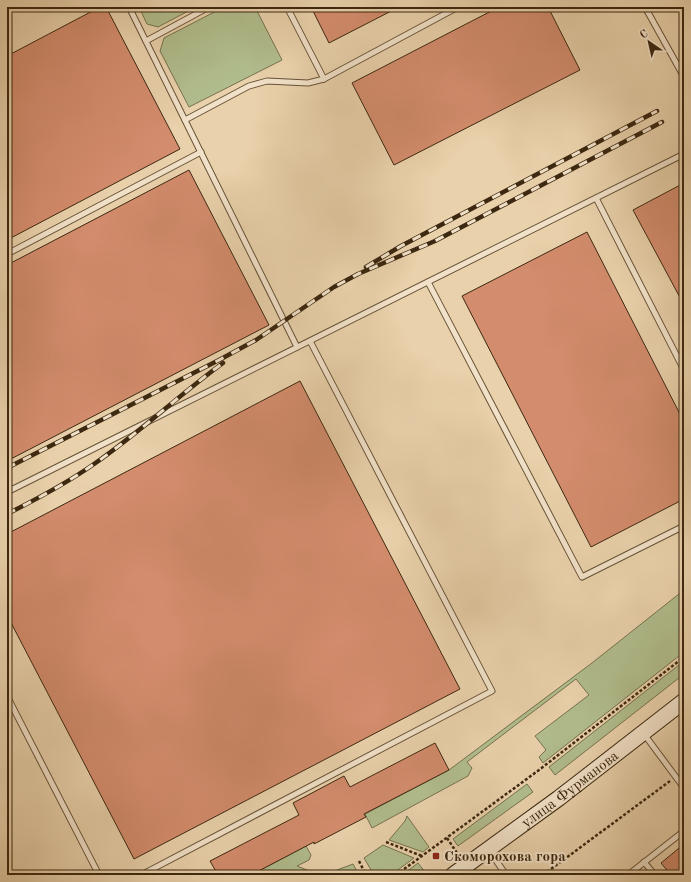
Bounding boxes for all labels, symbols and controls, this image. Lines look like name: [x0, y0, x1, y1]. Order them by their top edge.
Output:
north arrow: [629, 22, 669, 62]
text: С: [638, 28, 650, 42]
street label: улица Фурманова: [519, 748, 622, 832]
place label: Скоморохова гора: [444, 850, 566, 865]
marker: Скоморохова гора: [431, 851, 441, 861]

